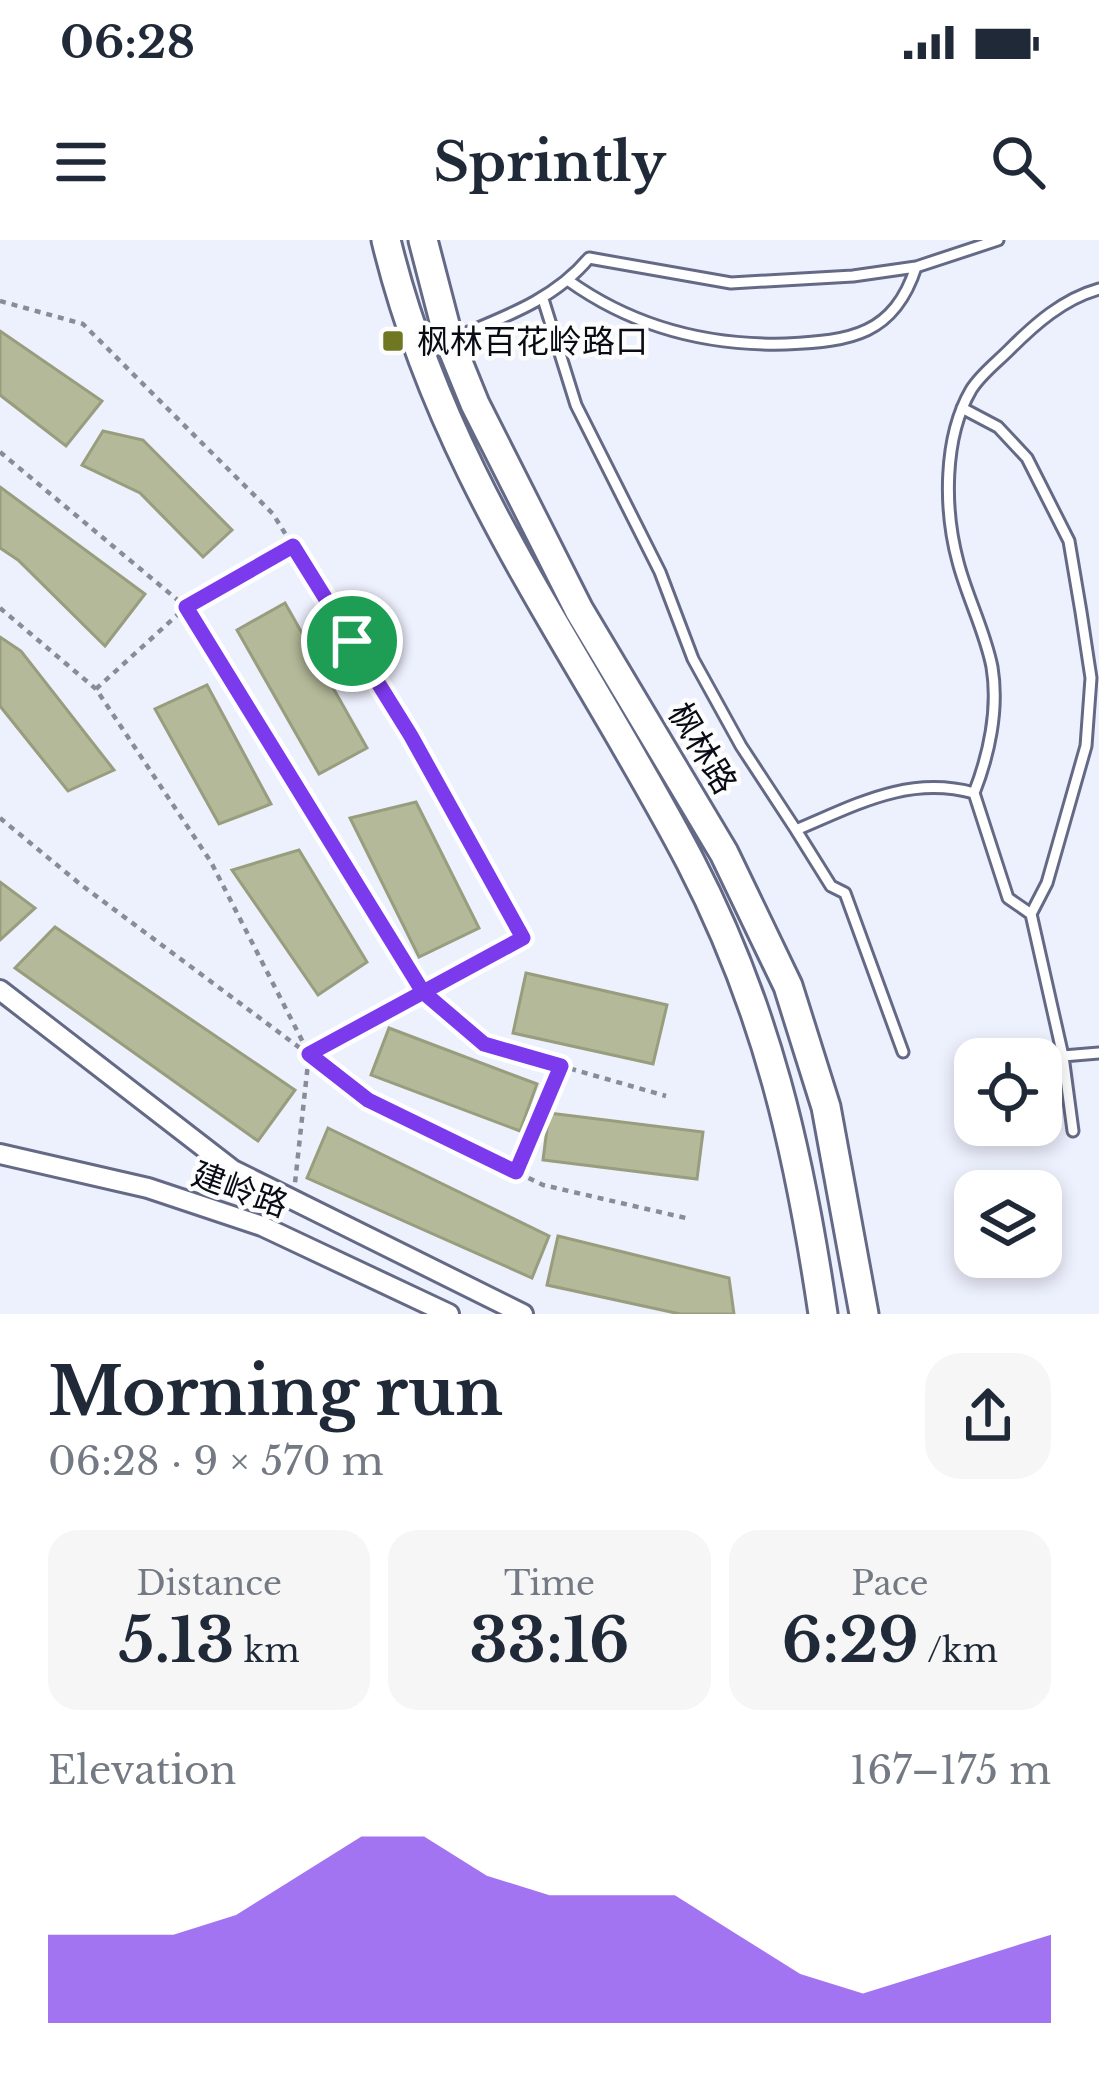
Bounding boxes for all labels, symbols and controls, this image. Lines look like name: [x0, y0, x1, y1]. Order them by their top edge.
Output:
text: 06:28: [60, 14, 195, 70]
icon: menu: [48, 129, 114, 195]
text: Sprintly: [433, 129, 666, 196]
icon: search: [985, 129, 1051, 195]
place label: 枫林百花岭路口: [417, 321, 648, 362]
marker: 枫林百花岭路口: [380, 328, 406, 354]
pin: [301, 590, 403, 692]
icon: arrive: [319, 608, 385, 674]
street label: 枫林路: [660, 695, 746, 801]
map controls: [954, 1038, 1062, 1278]
button: locate: [954, 1038, 1062, 1146]
street label: 建岭路: [186, 1153, 293, 1226]
button: layers: [954, 1170, 1062, 1278]
text: Morning run: [48, 1351, 503, 1433]
button: share: [925, 1353, 1051, 1479]
text: 06:28 · 9 × 570 m: [48, 1437, 384, 1486]
text: Distance: [136, 1563, 282, 1604]
text: Time: [504, 1563, 595, 1604]
text: Pace: [851, 1563, 928, 1604]
text: 5.13: [119, 1604, 234, 1678]
text: 33:16: [469, 1604, 630, 1678]
text: 6:29: [782, 1604, 919, 1678]
text: km: [234, 1630, 300, 1671]
text: /km: [919, 1630, 998, 1671]
text: Elevation: [48, 1746, 236, 1795]
text: 167–175 m: [850, 1746, 1051, 1795]

